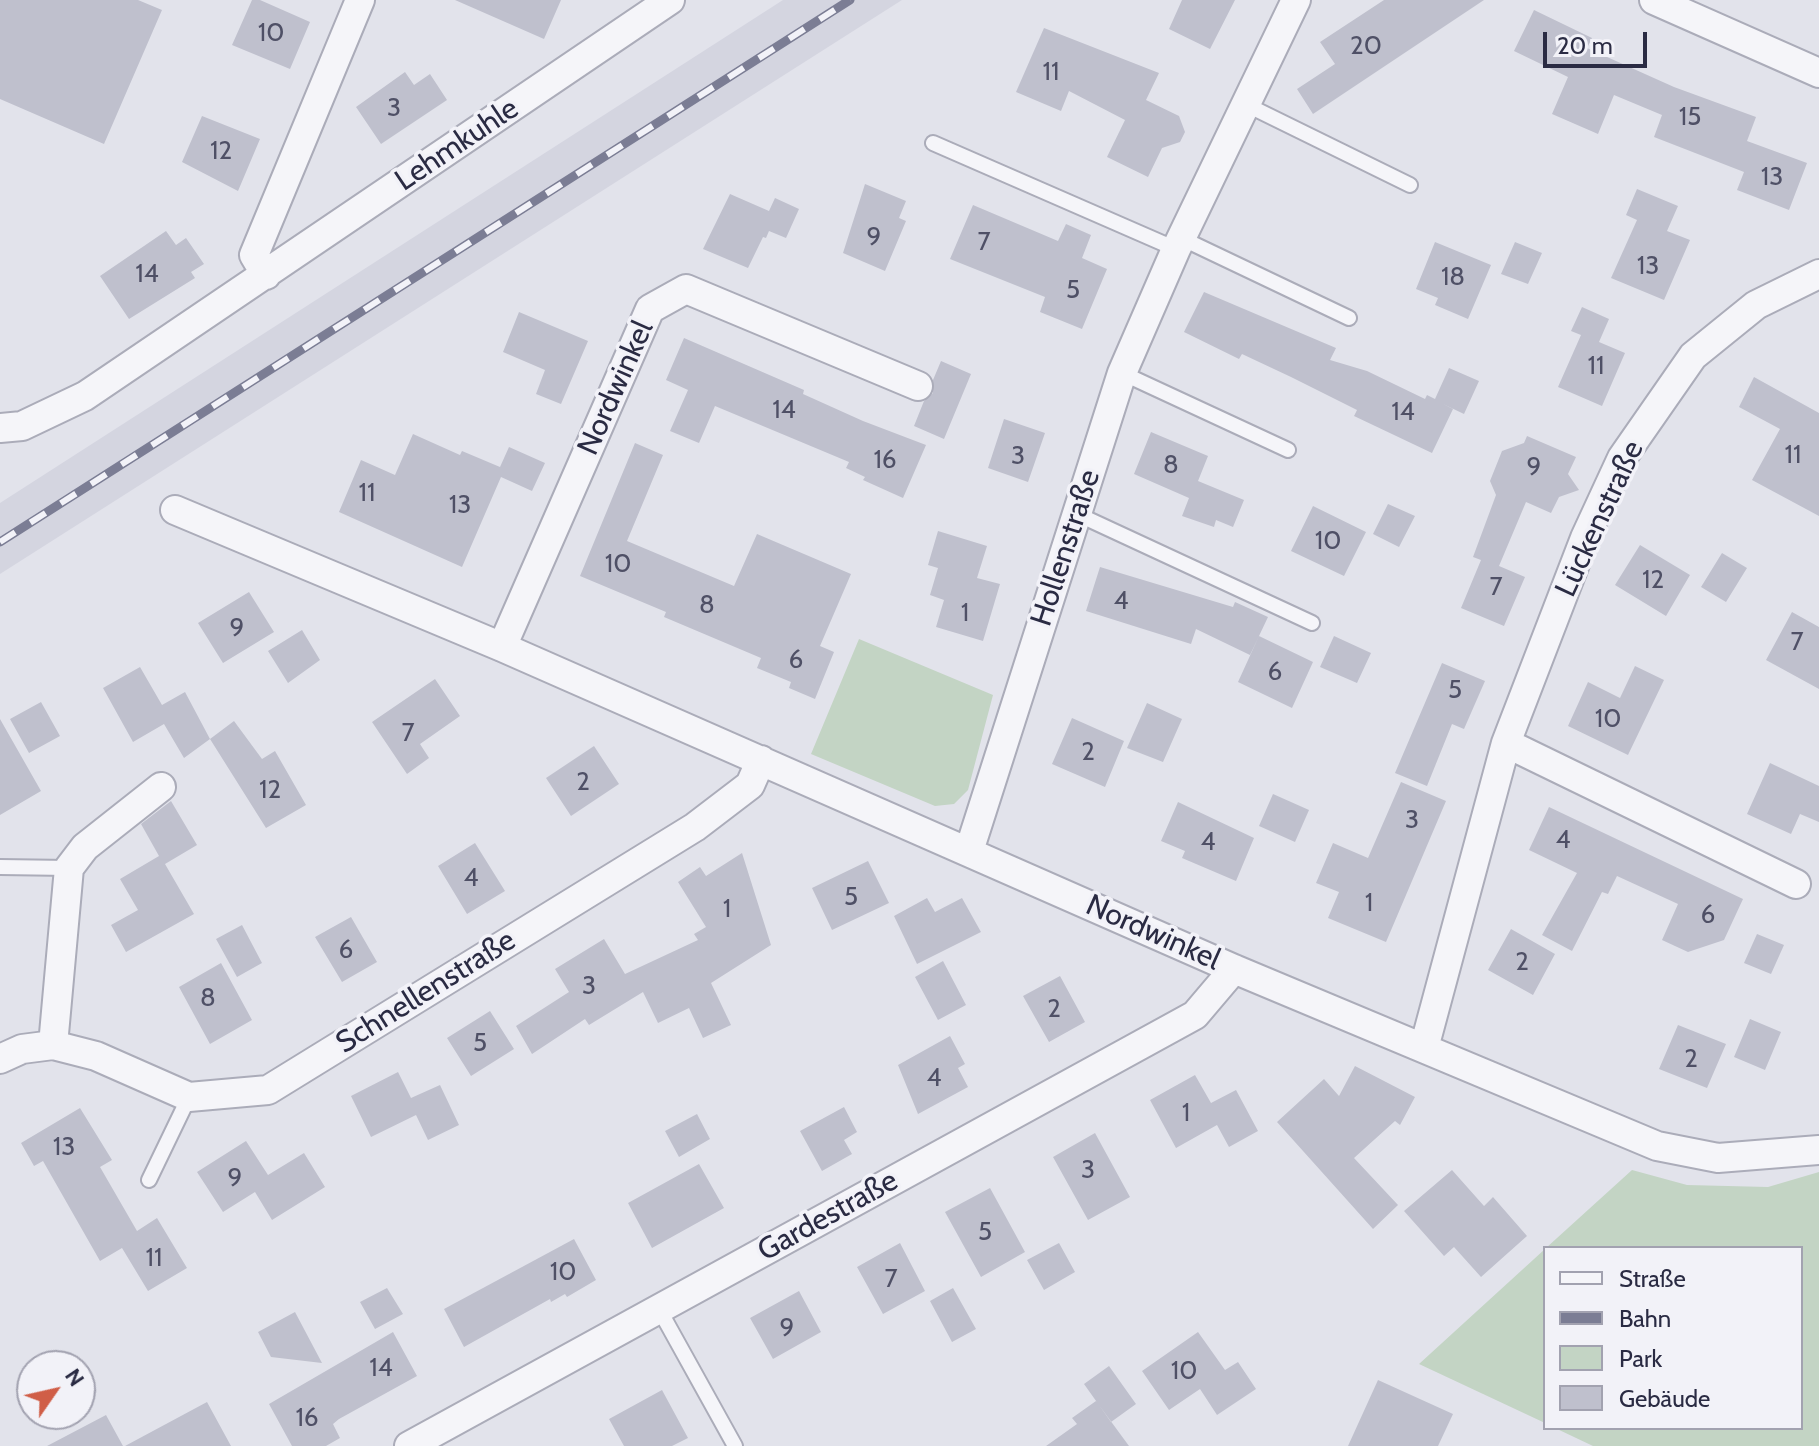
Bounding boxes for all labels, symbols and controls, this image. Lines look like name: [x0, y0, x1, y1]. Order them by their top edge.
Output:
scale bar: [1547, 16, 1651, 66]
house number: 10: [258, 17, 284, 49]
house number: 20: [1350, 30, 1382, 62]
text: 20 m: [1557, 31, 1613, 60]
house number: 11: [1043, 56, 1059, 88]
street label: Lehmkuhle: [389, 91, 525, 199]
house number: 3: [387, 92, 401, 124]
house number: 15: [1679, 101, 1701, 133]
house number: 12: [210, 135, 232, 167]
house number: 13: [1761, 161, 1783, 193]
house number: 9: [867, 221, 881, 253]
house number: 7: [977, 226, 991, 258]
house number: 13: [1637, 250, 1659, 282]
house number: 14: [135, 258, 159, 290]
house number: 18: [1441, 261, 1465, 293]
house number: 5: [1066, 274, 1080, 306]
street label: Nordwinkel: [570, 315, 662, 461]
house number: 11: [1588, 350, 1604, 382]
house number: 14: [772, 394, 796, 426]
house number: 14: [1391, 396, 1415, 428]
street label: Lückenstraße: [1548, 435, 1652, 603]
house number: 11: [1785, 439, 1801, 471]
house number: 3: [1011, 440, 1025, 472]
house number: 16: [873, 444, 897, 476]
house number: 8: [1163, 449, 1179, 481]
house number: 9: [1527, 451, 1541, 483]
street label: Hollenstraße: [1024, 465, 1108, 631]
house number: 11: [359, 477, 375, 509]
house number: 13: [449, 489, 471, 521]
house number: 10: [1315, 525, 1341, 557]
house number: 10: [605, 548, 631, 580]
house number: 12: [1642, 564, 1664, 596]
house number: 7: [1489, 571, 1503, 603]
house number: 4: [1113, 585, 1129, 617]
house number: 8: [699, 589, 715, 621]
house number: 1: [961, 597, 969, 629]
house number: 9: [230, 612, 244, 644]
house number: 7: [1790, 626, 1804, 658]
house number: 6: [789, 644, 803, 676]
house number: 6: [1268, 656, 1282, 688]
house number: 5: [1448, 674, 1462, 706]
house number: 10: [1595, 703, 1621, 735]
house number: 7: [401, 717, 415, 749]
house number: 2: [1081, 736, 1095, 768]
house number: 2: [576, 766, 590, 798]
house number: 12: [259, 774, 281, 806]
house number: 3: [1405, 804, 1419, 836]
house number: 4: [1555, 824, 1571, 856]
house number: 4: [1200, 826, 1216, 858]
house number: 4: [463, 862, 479, 894]
house number: 5: [844, 881, 858, 913]
street label: Nordwinkel: [1080, 887, 1226, 979]
house number: 1: [1365, 887, 1373, 919]
house number: 1: [723, 893, 731, 925]
house number: 6: [1701, 899, 1715, 931]
street label: Schnellenstraße: [330, 923, 522, 1061]
house number: 6: [339, 934, 353, 966]
house number: 2: [1515, 946, 1529, 978]
house number: 3: [582, 970, 596, 1002]
house number: 8: [200, 982, 216, 1014]
house number: 2: [1047, 993, 1061, 1025]
house number: 5: [473, 1027, 487, 1059]
house number: 2: [1684, 1043, 1698, 1075]
house number: 4: [926, 1062, 942, 1094]
house number: 1: [1182, 1097, 1190, 1129]
house number: 13: [53, 1131, 75, 1163]
house number: 3: [1081, 1154, 1095, 1186]
house number: 9: [228, 1162, 242, 1194]
street label: Gardestraße: [752, 1163, 904, 1269]
house number: 5: [978, 1216, 992, 1248]
house number: 11: [146, 1242, 162, 1274]
legend: [1543, 1246, 1803, 1430]
house number: 10: [550, 1256, 576, 1288]
house number: 7: [884, 1263, 898, 1295]
text: Straße: [1619, 1264, 1686, 1293]
text: Bahn: [1619, 1304, 1671, 1333]
house number: 9: [780, 1312, 794, 1344]
text: Park: [1619, 1344, 1662, 1373]
north arrow: [16, 1350, 96, 1430]
house number: 14: [369, 1352, 393, 1384]
house number: 10: [1171, 1355, 1197, 1387]
text: N: [59, 1363, 90, 1391]
text: Gebäude: [1619, 1384, 1710, 1413]
house number: 16: [295, 1402, 319, 1434]

